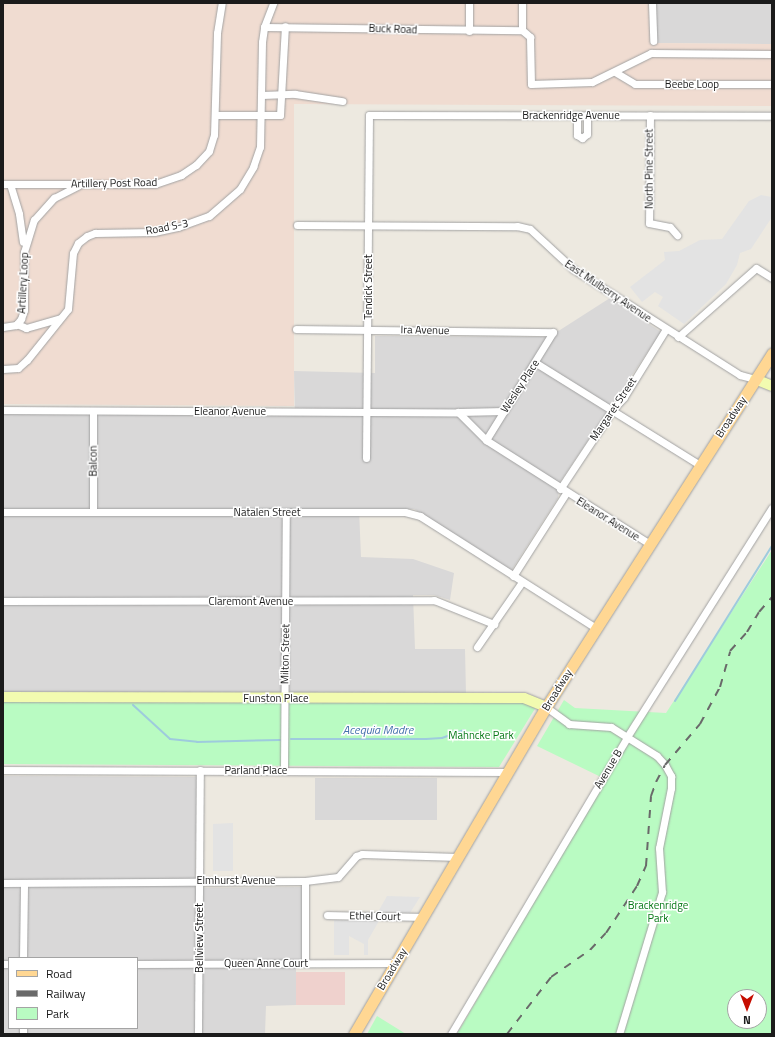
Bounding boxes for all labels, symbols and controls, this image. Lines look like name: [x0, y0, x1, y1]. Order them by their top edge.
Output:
street label: Buck Road: [368, 22, 418, 36]
street label: Beebe Loop: [665, 77, 719, 91]
street label: Brackenridge Avenue: [522, 108, 620, 122]
street label: North Pine Street: [642, 129, 656, 209]
street label: Artillery Post Road: [71, 176, 157, 190]
street label: Road S-3: [145, 216, 189, 238]
street label: Artillery Loop: [15, 252, 31, 314]
street label: Tendick Street: [361, 254, 375, 320]
street label: East Mulberry Avenue: [562, 257, 654, 325]
street label: Ira Avenue: [400, 323, 450, 337]
street label: Wesley Place: [498, 357, 542, 415]
street label: Margaret Street: [587, 375, 639, 443]
street label: Broadway: [713, 394, 749, 440]
street label: Eleanor Avenue: [194, 404, 266, 418]
street label: Balcon: [86, 445, 100, 477]
street label: Eleanor Avenue: [574, 494, 642, 544]
street label: Natalen Street: [233, 505, 301, 519]
street label: Claremont Avenue: [209, 594, 293, 608]
street label: Milton Street: [278, 624, 292, 684]
street label: Broadway: [539, 667, 575, 713]
street label: Funston Place: [243, 691, 309, 705]
water label: Acequia Madre: [343, 723, 413, 737]
park label: Mahncke Park: [448, 728, 514, 742]
street label: Avenue B: [591, 747, 625, 791]
street label: Parland Place: [225, 763, 287, 777]
street label: Elmhurst Avenue: [196, 873, 276, 887]
park label: Brackenridge Park: [628, 899, 688, 925]
street label: Bellview Street: [192, 903, 206, 973]
street label: Ethel Court: [349, 909, 401, 923]
street label: Broadway: [374, 946, 410, 992]
street label: Queen Anne Court: [224, 956, 308, 970]
legend: [8, 957, 138, 1029]
text: Road: [46, 964, 72, 983]
text: Railway: [46, 984, 86, 1003]
north arrow: [727, 989, 767, 1029]
text: Park: [46, 1004, 69, 1023]
text: N: [743, 1012, 751, 1028]

